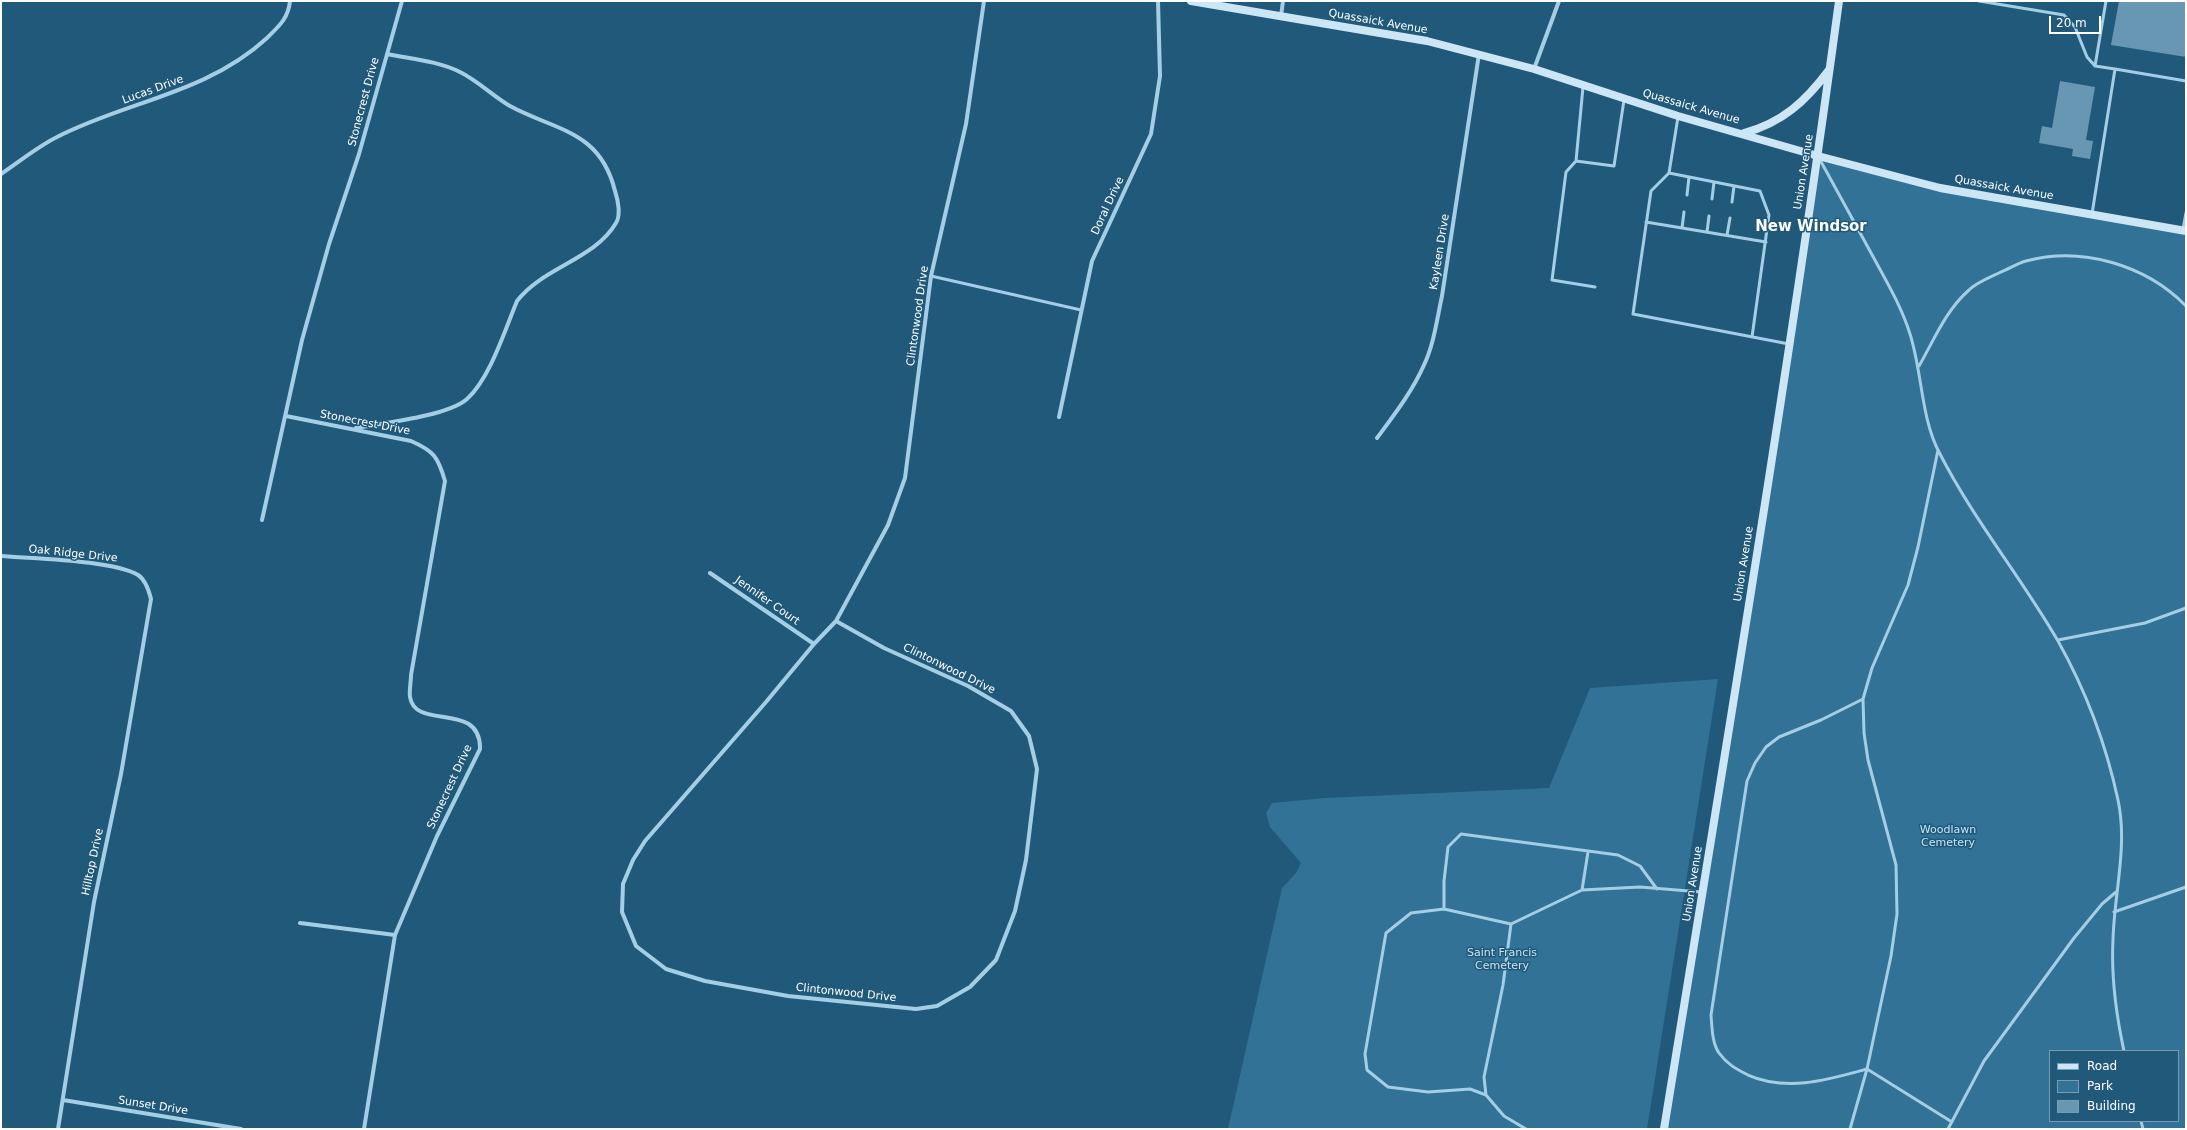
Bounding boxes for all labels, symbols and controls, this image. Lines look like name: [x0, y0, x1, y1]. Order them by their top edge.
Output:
street label: Quassaick Avenue: [1327, 7, 1429, 37]
scale bar: [2051, 8, 2103, 34]
text: 20 m: [2056, 16, 2087, 30]
street label: Stonecrest Drive: [346, 56, 382, 148]
street label: Lucas Drive: [121, 73, 185, 107]
street label: Quassaick Avenue: [1641, 87, 1741, 127]
street label: Union Avenue: [1792, 133, 1816, 211]
street label: Quassaick Avenue: [1953, 173, 2055, 203]
street label: Doral Drive: [1089, 175, 1127, 237]
street label: Kayleen Drive: [1427, 213, 1453, 291]
district label: New Windsor: [1755, 218, 1867, 236]
street label: Clintonwood Drive: [904, 265, 932, 367]
street label: Stonecrest Drive: [319, 408, 411, 438]
street label: Union Avenue: [1732, 525, 1756, 603]
street label: Oak Ridge Drive: [28, 543, 118, 565]
street label: Jennifer Court: [732, 574, 802, 628]
street label: Clintonwood Drive: [901, 641, 997, 697]
street label: Stonecrest Drive: [425, 743, 475, 831]
park label: Woodlawn Cemetery: [1920, 823, 1976, 849]
street label: Hilltop Drive: [79, 827, 107, 897]
street label: Union Avenue: [1681, 845, 1705, 923]
park label: Saint Francis Cemetery: [1467, 946, 1537, 972]
street label: Clintonwood Drive: [795, 981, 897, 1005]
legend: [2049, 1050, 2179, 1122]
text: Road: [2087, 1059, 2117, 1073]
text: Park: [2087, 1079, 2113, 1093]
street label: Sunset Drive: [117, 1094, 189, 1118]
text: Building: [2087, 1099, 2136, 1113]

